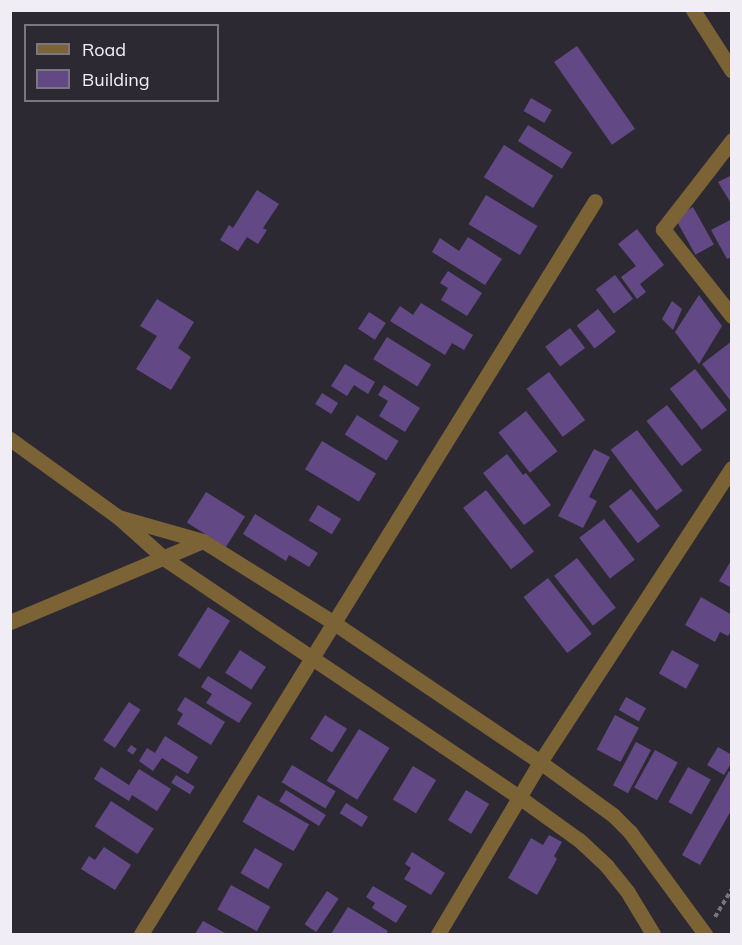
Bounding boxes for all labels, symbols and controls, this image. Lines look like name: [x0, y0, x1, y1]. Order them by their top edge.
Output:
legend: [24, 24, 219, 102]
text: Road: [82, 38, 126, 61]
text: Building: [82, 68, 150, 91]

